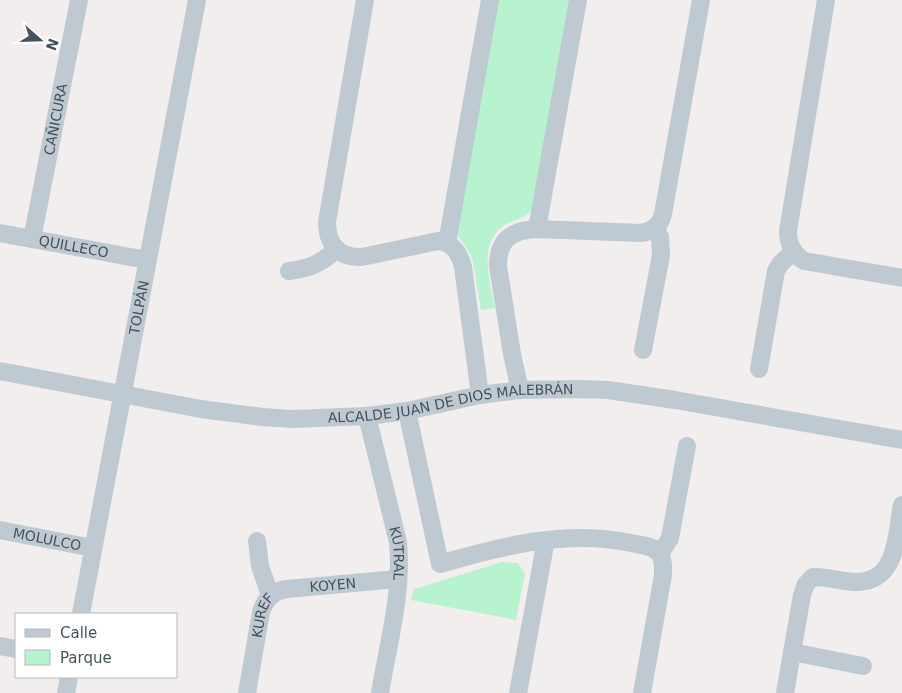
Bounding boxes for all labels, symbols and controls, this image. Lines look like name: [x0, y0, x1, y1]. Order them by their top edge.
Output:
north arrow: [15, 15, 65, 65]
text: N: [43, 36, 62, 53]
street label: CAÑICURA: [41, 82, 70, 157]
street label: QUILLECO: [38, 232, 110, 261]
street label: TOLPÁN: [126, 279, 152, 337]
street label: ALCALDE JUAN DE DIOS MALEBRÁN: [327, 381, 574, 426]
street label: MOLULCO: [12, 525, 83, 554]
street label: KUTRAL: [386, 525, 407, 581]
street label: KOYEN: [309, 575, 357, 595]
street label: KUREF: [249, 590, 277, 639]
legend: [15, 613, 178, 678]
text: Calle: [60, 624, 97, 642]
text: Parque: [60, 649, 112, 667]

